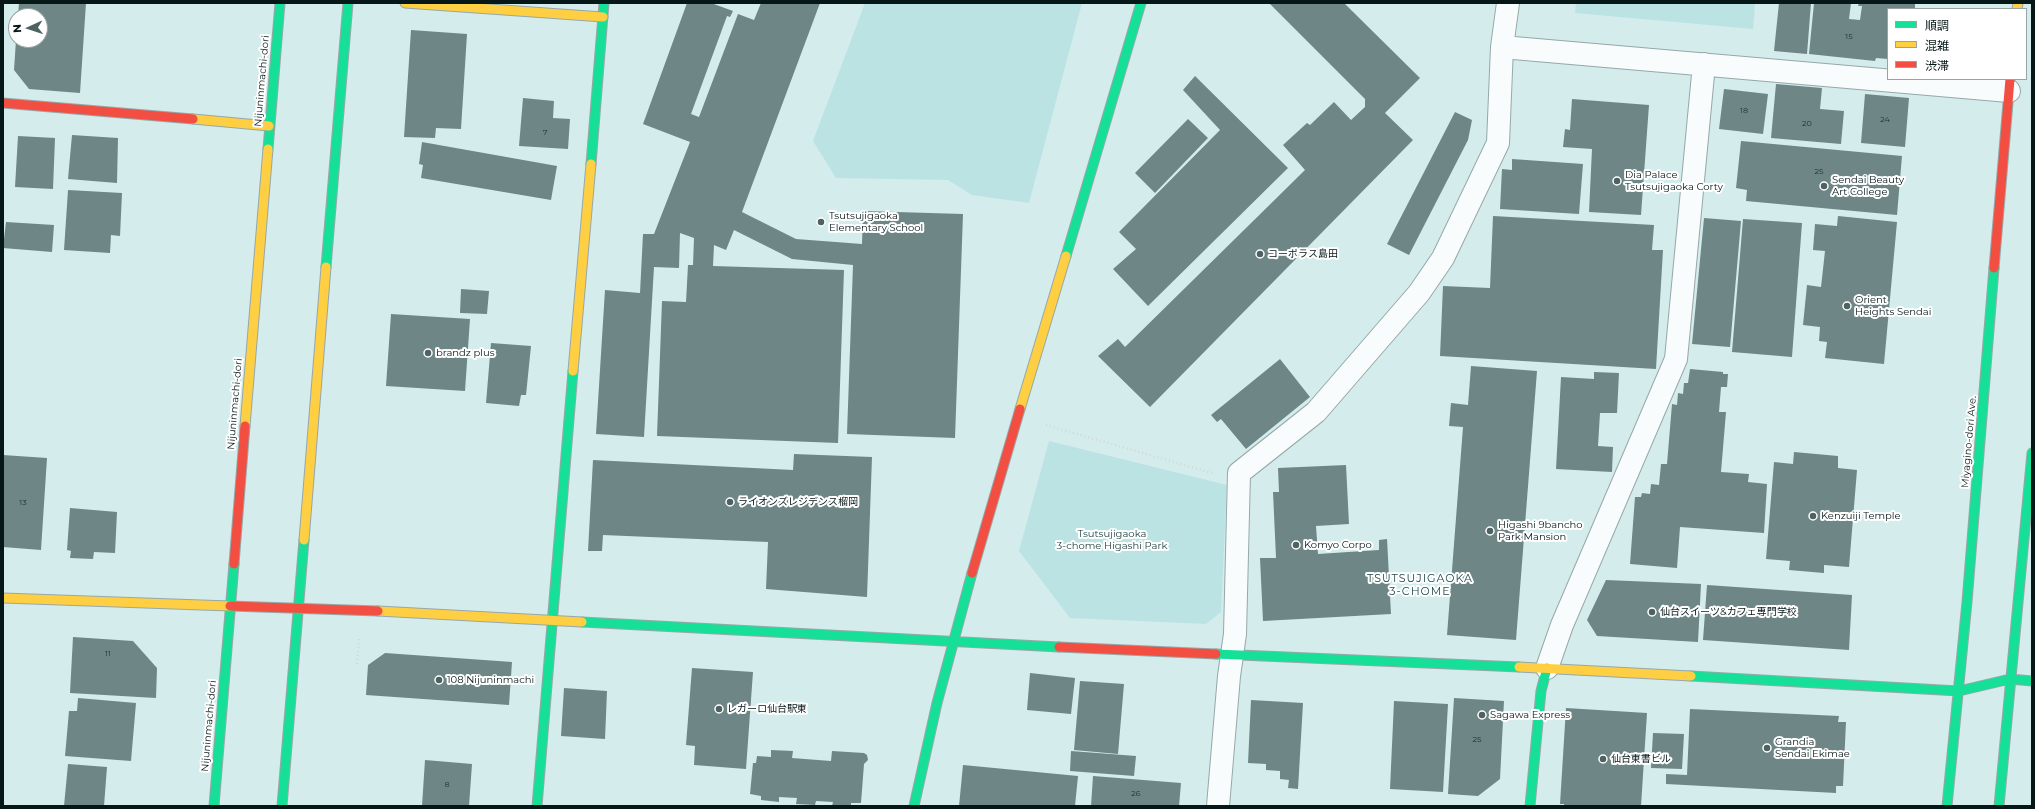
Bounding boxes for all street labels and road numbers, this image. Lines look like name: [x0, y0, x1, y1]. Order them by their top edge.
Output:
street label: Nijuninmachi-dori: [252, 35, 272, 127]
street label: Nijuninmachi-dori: [225, 358, 245, 450]
street label: Miyagino-dori Ave.: [1959, 395, 1979, 489]
street label: Nijuninmachi-dori: [199, 680, 219, 772]

